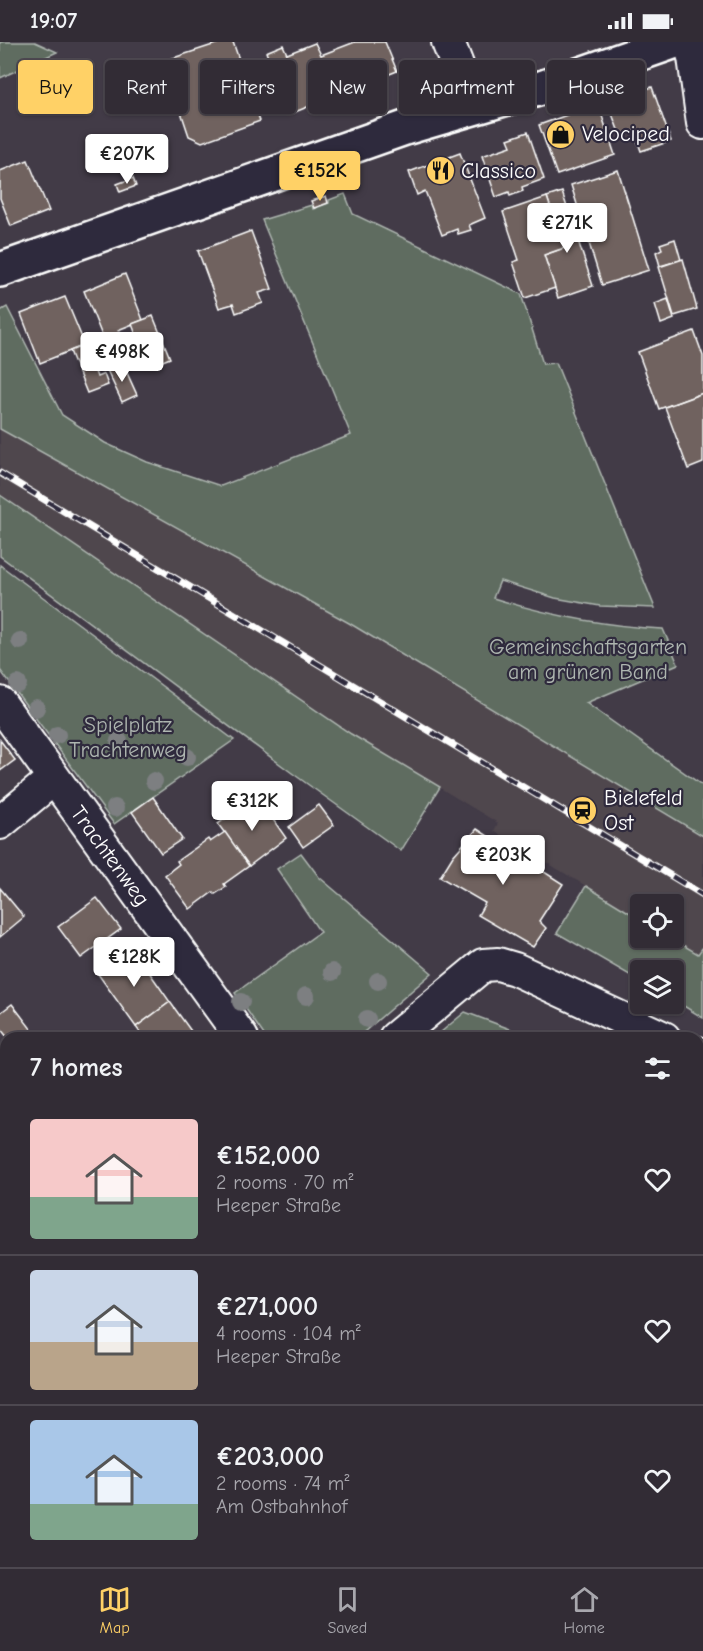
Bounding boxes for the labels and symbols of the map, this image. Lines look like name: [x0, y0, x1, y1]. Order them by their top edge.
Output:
shop icon: Velociped: [545, 118, 577, 150]
place label: Velociped: [582, 121, 670, 147]
pin: €207K: [85, 134, 169, 185]
pin: €152K: [278, 151, 362, 202]
restaurant icon: Classico: [424, 155, 456, 187]
place label: Classico: [461, 158, 536, 184]
pin: €271K: [525, 203, 609, 254]
pin: €498K: [80, 332, 164, 383]
park label: Gemeinschaftsgarten am grünen Band: [489, 634, 687, 685]
park label: Spielplatz Trachtenweg: [69, 712, 187, 763]
pin: €312K: [210, 781, 294, 832]
place label: Bielefeld Ost: [604, 785, 683, 836]
station icon: Bielefeld Ost: [567, 795, 599, 827]
street label: Trachtenweg: [65, 801, 155, 911]
pin: €203K: [461, 835, 545, 886]
pin: €128K: [92, 937, 176, 988]

